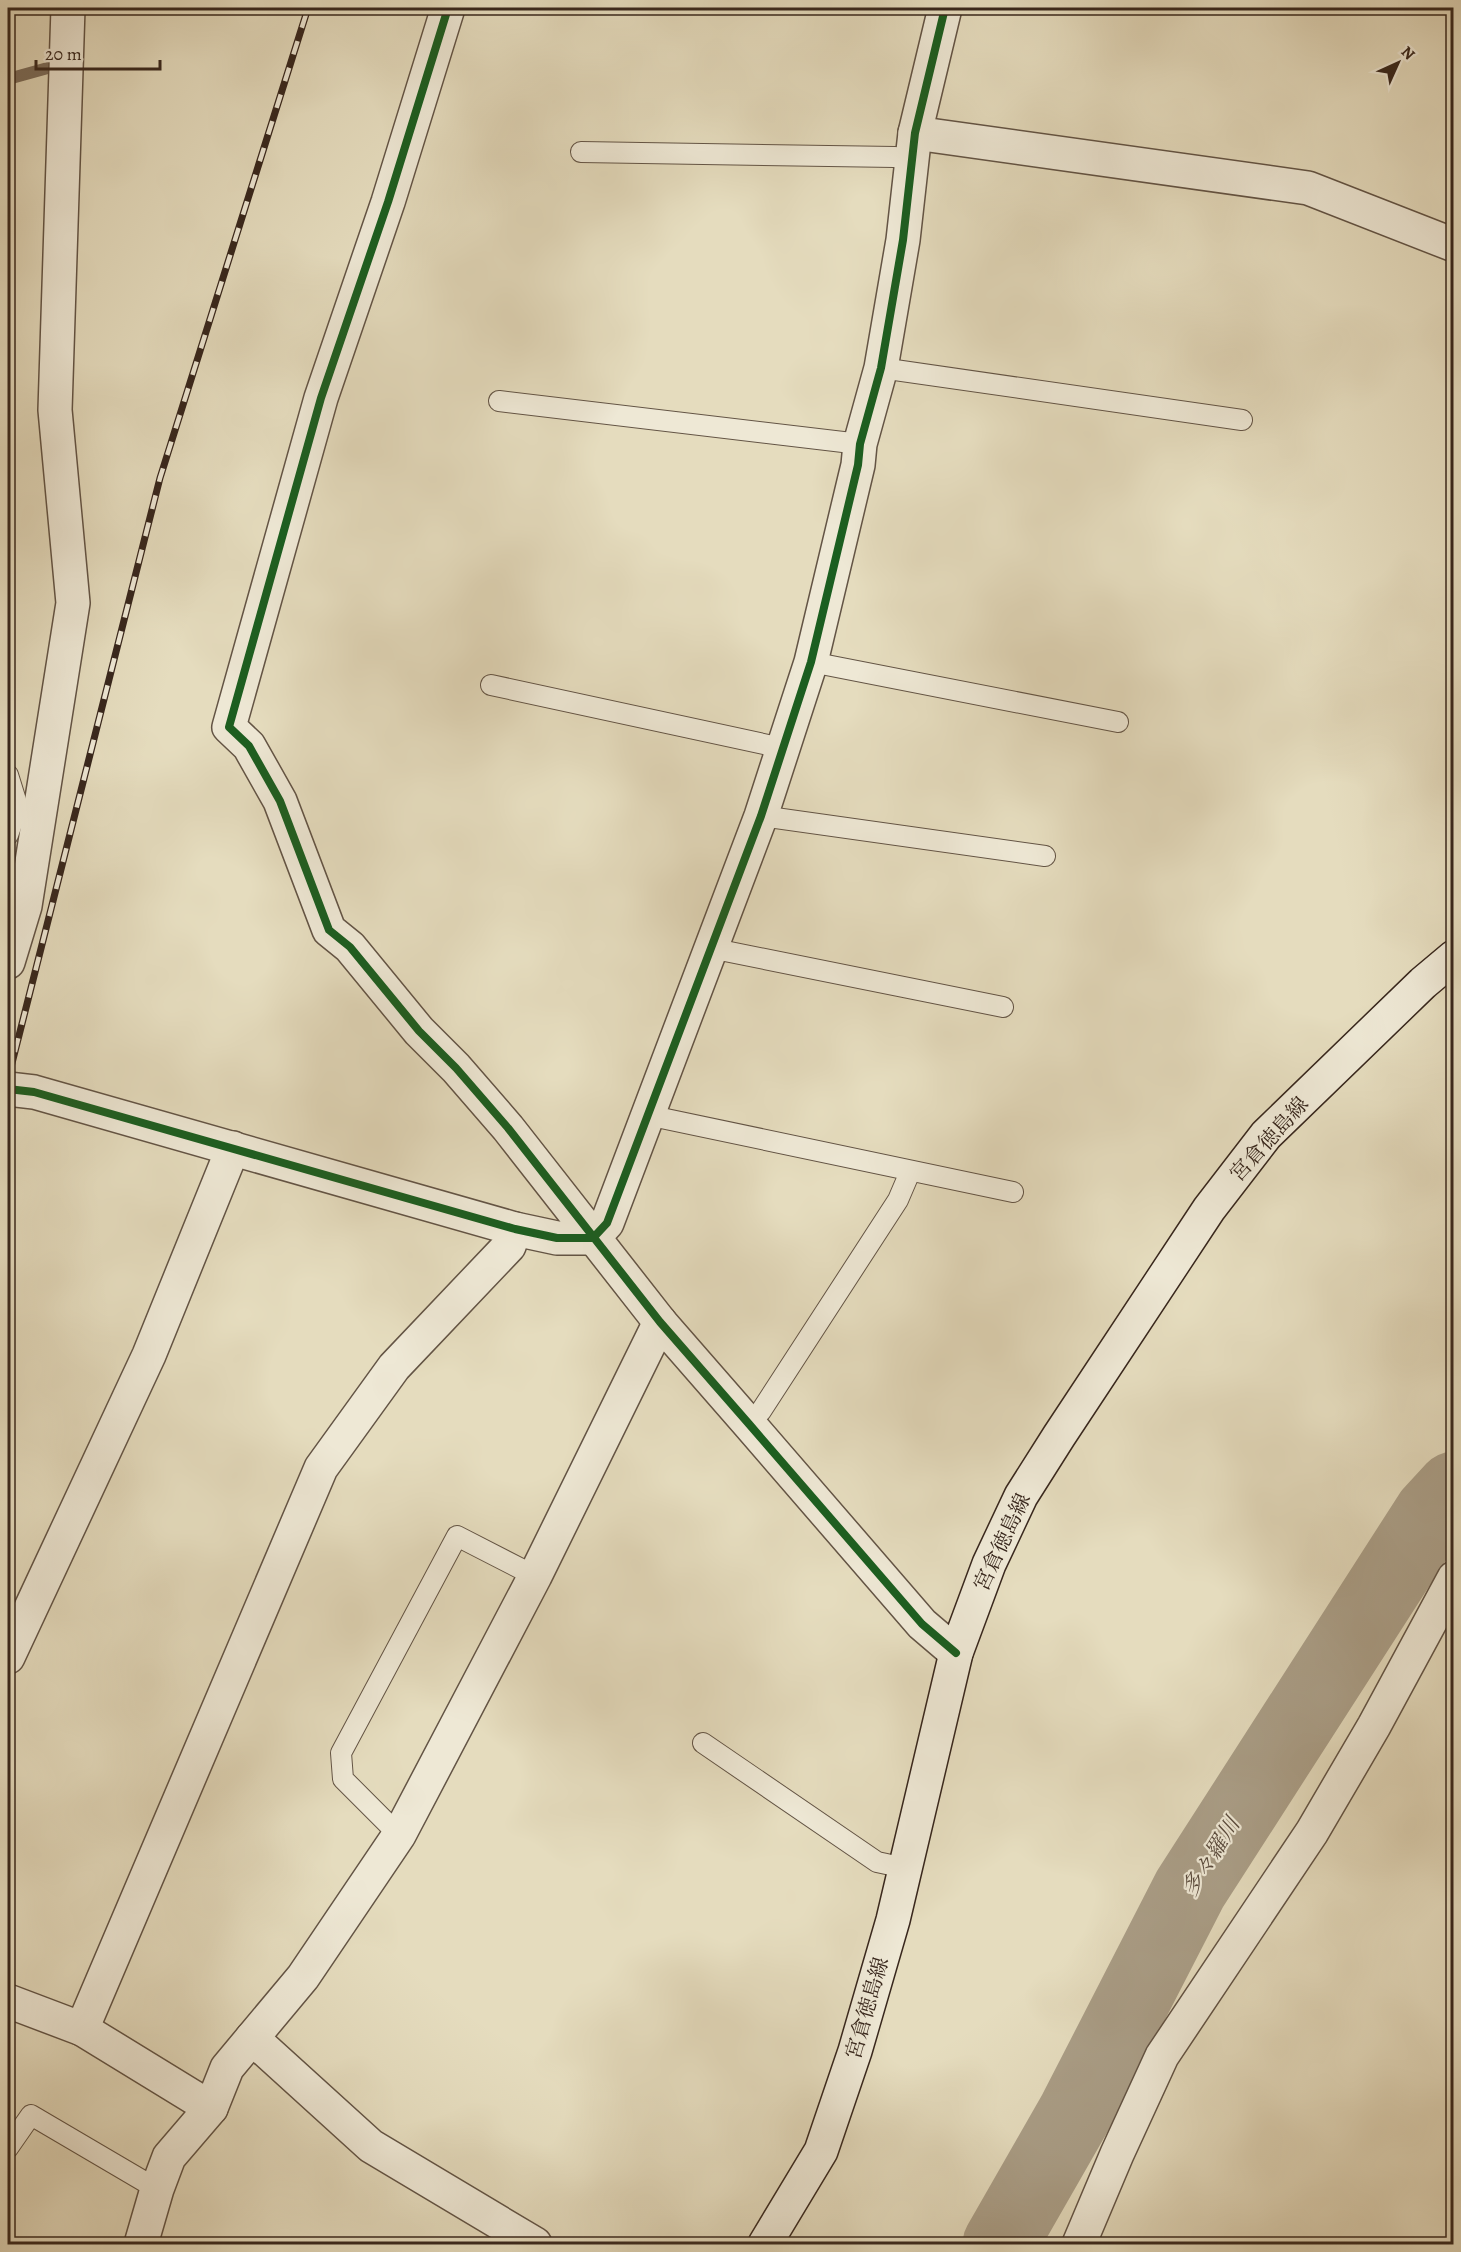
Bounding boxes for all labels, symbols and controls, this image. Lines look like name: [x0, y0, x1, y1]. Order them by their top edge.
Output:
scale bar: [36, 33, 160, 71]
north arrow: [1368, 33, 1428, 93]
text: N: [1396, 41, 1420, 65]
text: 20 m: [45, 42, 82, 66]
street label: 宮倉徳島線: [1223, 1091, 1315, 1187]
street label: 宮倉徳島線: [967, 1489, 1037, 1595]
water label: 多々羅川: [1175, 1810, 1248, 1902]
street label: 宮倉徳島線: [839, 1954, 895, 2062]

